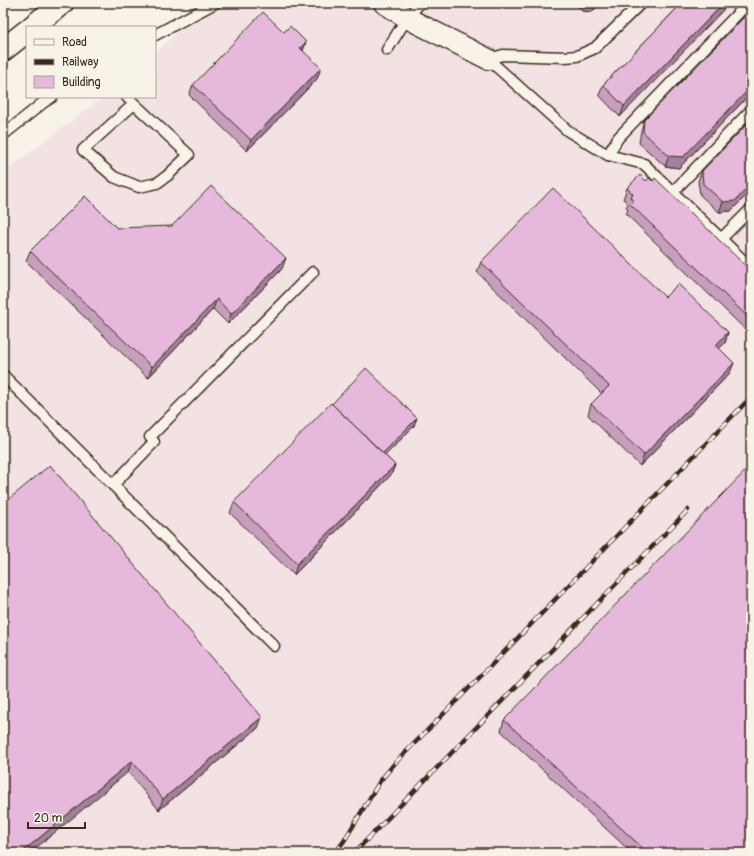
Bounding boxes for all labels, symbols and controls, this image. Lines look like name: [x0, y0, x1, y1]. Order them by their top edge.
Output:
legend: [26, 26, 156, 98]
text: Road: [62, 35, 87, 50]
text: Railway: [62, 55, 98, 70]
text: Building: [62, 75, 101, 90]
scale bar: [28, 804, 85, 830]
text: 20 m: [34, 811, 63, 826]

